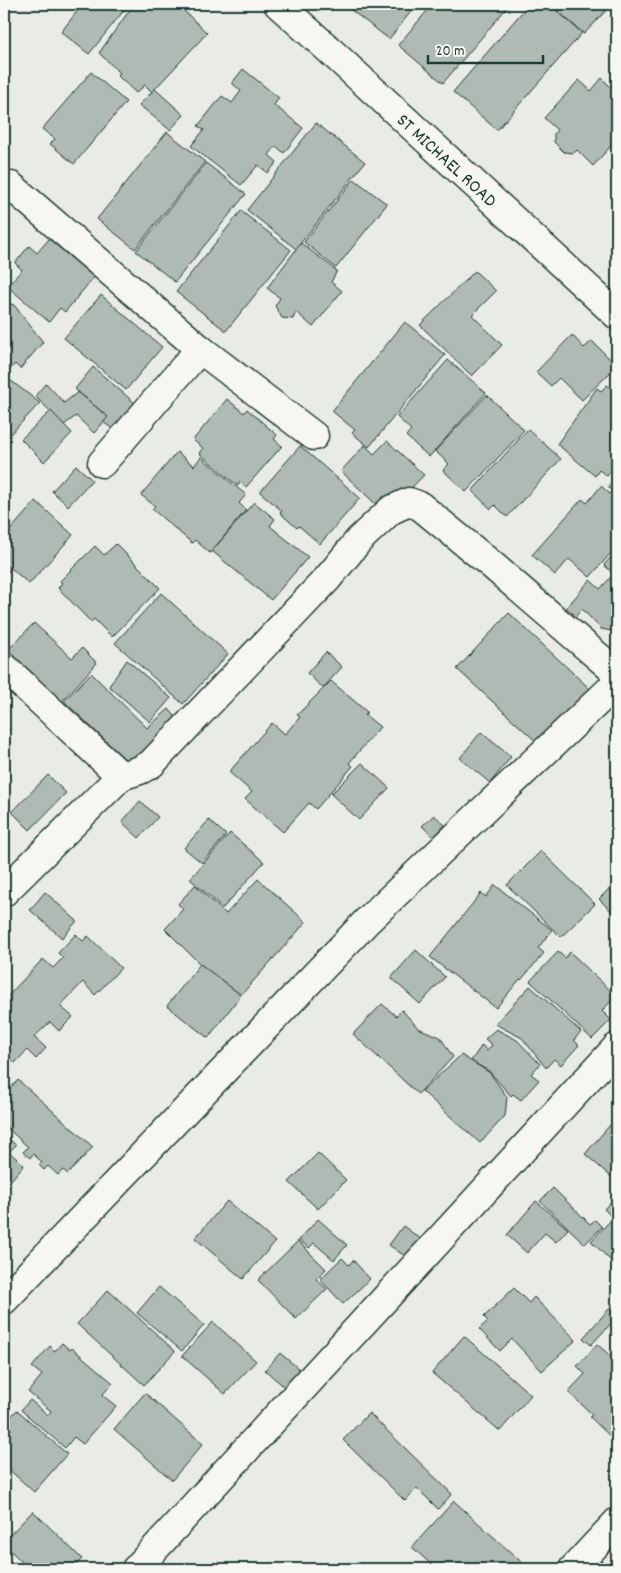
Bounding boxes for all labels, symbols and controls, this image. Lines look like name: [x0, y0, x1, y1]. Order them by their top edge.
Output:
scale bar: [428, 32, 544, 64]
text: 20 m: [436, 41, 464, 63]
street label: ST MICHAEL ROAD: [389, 108, 502, 215]

